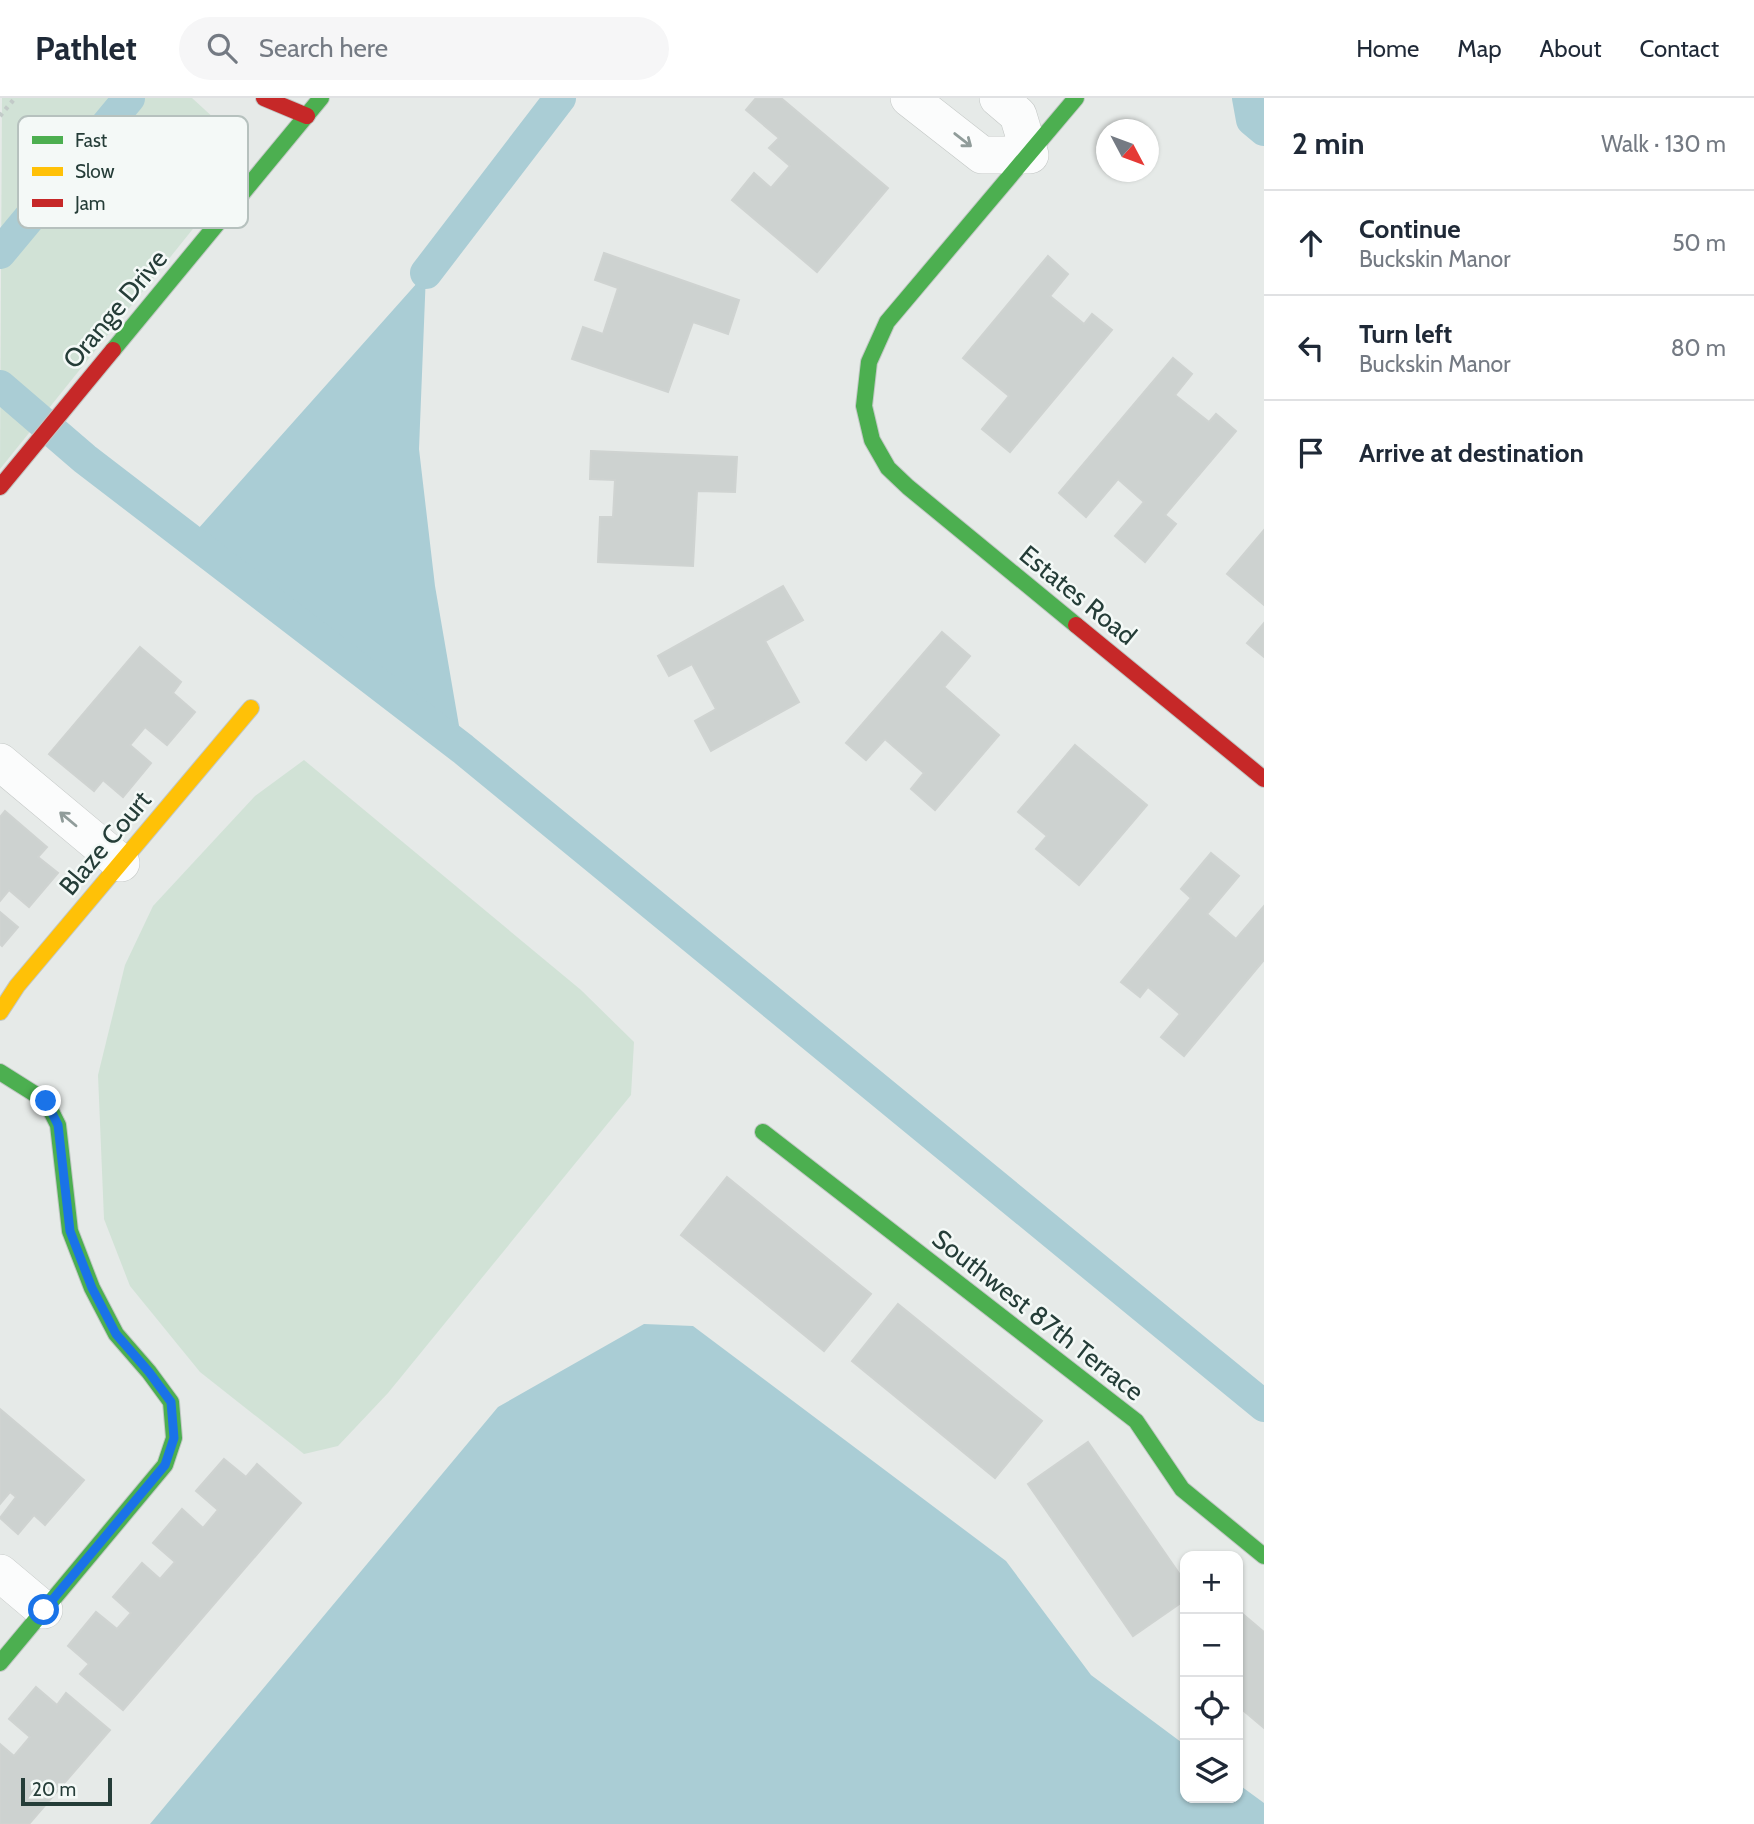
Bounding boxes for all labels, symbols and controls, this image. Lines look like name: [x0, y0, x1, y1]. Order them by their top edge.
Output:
search box: [179, 17, 669, 80]
text: Pathlet: [35, 28, 137, 68]
icon: search: [203, 29, 241, 67]
text: Search here: [259, 32, 388, 64]
text: Home: [1356, 34, 1419, 63]
text: Map: [1457, 34, 1502, 63]
text: About: [1540, 34, 1602, 63]
text: Contact: [1640, 34, 1719, 63]
legend: [18, 116, 248, 228]
north arrow: [1096, 119, 1159, 182]
text: 2 min: [1292, 125, 1364, 162]
text: Fast: [75, 129, 108, 152]
text: Walk · 130 m: [1601, 130, 1726, 158]
one-way arrow: [953, 133, 972, 148]
text: Slow: [75, 160, 115, 183]
text: Jam: [74, 192, 105, 215]
text: Continue: [1359, 213, 1461, 245]
icon: ahead: [1292, 224, 1330, 262]
text: 50 m: [1672, 229, 1726, 257]
street label: Orange Drive: [56, 243, 174, 375]
text: Buckskin Manor: [1359, 245, 1511, 273]
text: Turn left: [1359, 318, 1452, 350]
icon: left: [1292, 329, 1330, 367]
text: 80 m: [1671, 334, 1726, 362]
text: Buckskin Manor: [1359, 350, 1511, 378]
icon: arrive: [1292, 434, 1330, 472]
text: Arrive at destination: [1359, 437, 1584, 469]
street label: Estates Road: [1013, 538, 1143, 652]
street label: Blaze Court: [52, 784, 158, 901]
one-way arrow: [60, 811, 78, 827]
route end: [30, 1085, 61, 1116]
street label: Southwest 87th Terrace: [926, 1223, 1150, 1407]
map controls: [1180, 1551, 1243, 1803]
button: +: [1180, 1551, 1243, 1614]
route start: [28, 1594, 59, 1625]
button: −: [1180, 1614, 1243, 1677]
button: locate: [1180, 1677, 1243, 1740]
button: layers: [1180, 1740, 1243, 1803]
scale bar: [21, 1775, 112, 1807]
text: 20 m: [32, 1778, 76, 1801]

